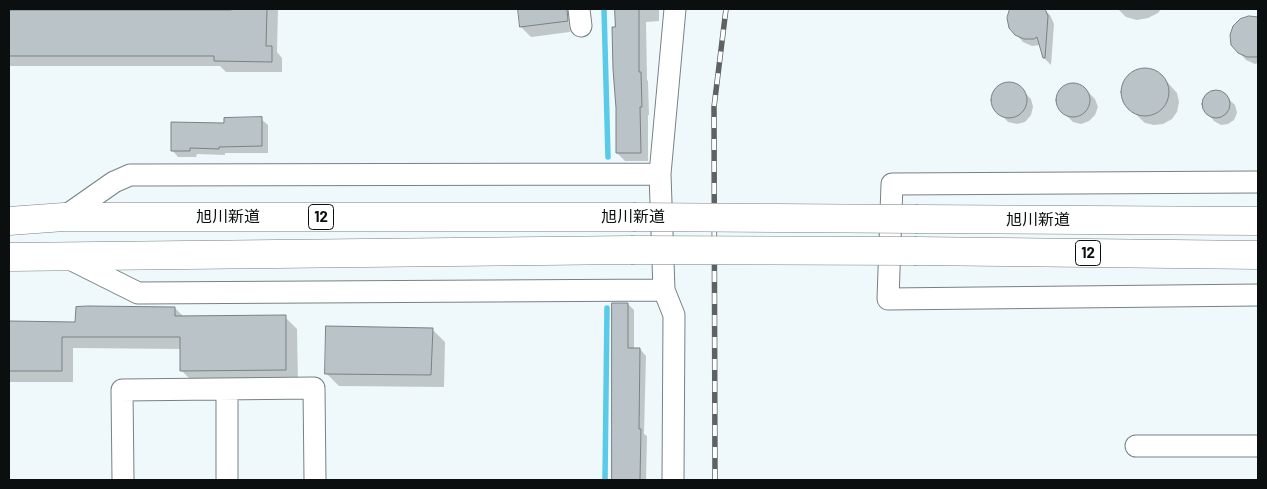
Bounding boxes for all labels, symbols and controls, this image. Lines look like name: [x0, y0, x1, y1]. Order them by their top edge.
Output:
road number: 12: [308, 204, 334, 230]
street label: 旭川新道: [196, 207, 260, 227]
street label: 旭川新道: [601, 207, 665, 227]
street label: 旭川新道: [1006, 210, 1070, 230]
road number: 12: [1076, 240, 1100, 266]

